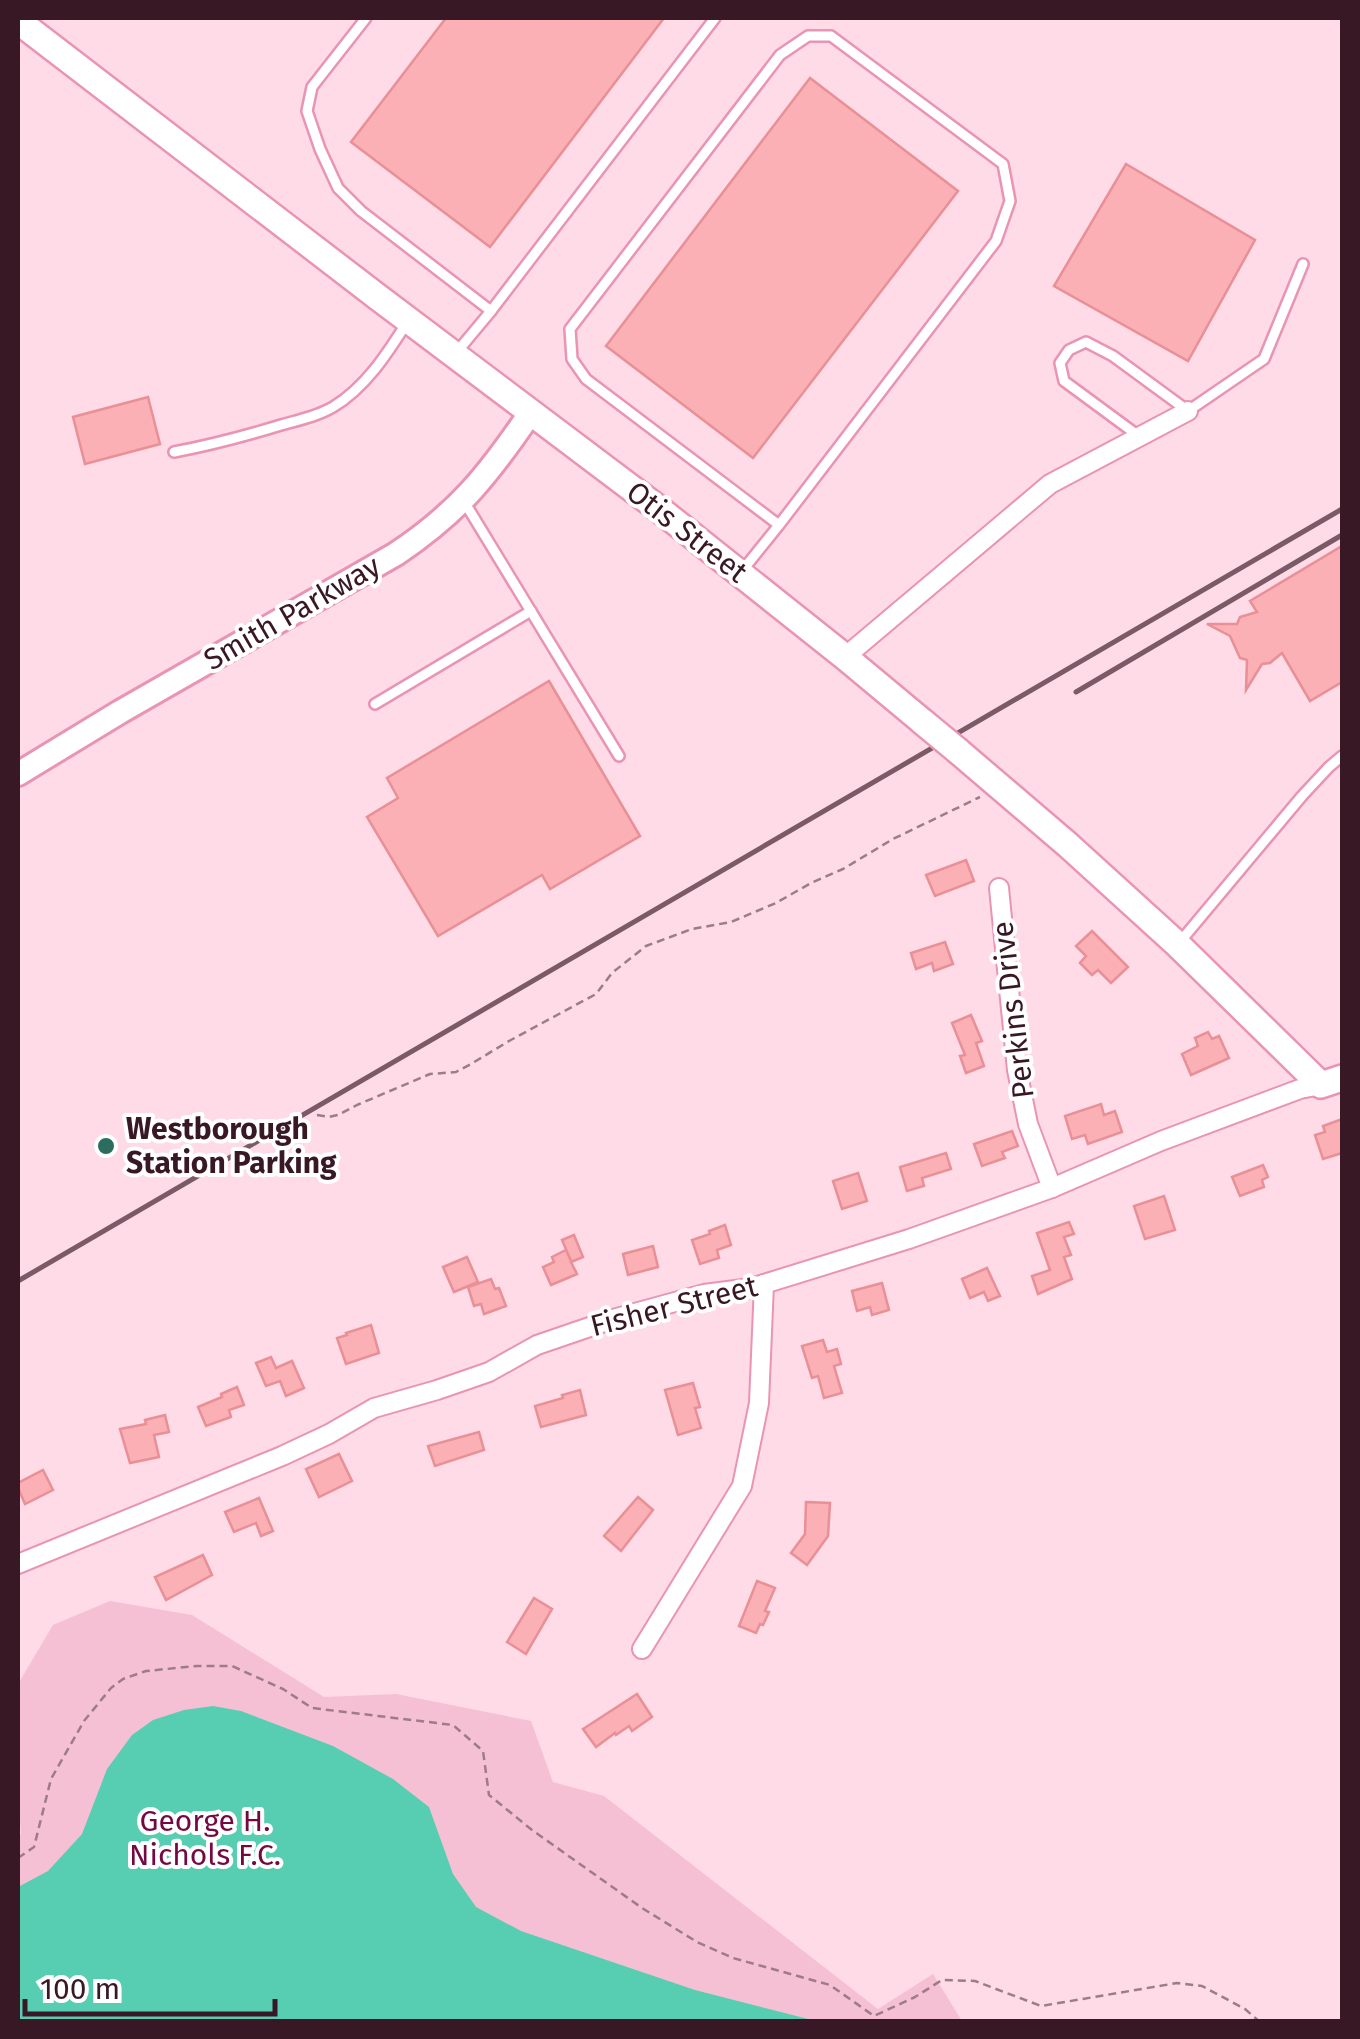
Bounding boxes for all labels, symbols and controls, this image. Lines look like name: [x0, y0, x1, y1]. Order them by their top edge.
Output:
street label: Otis Street: [619, 474, 755, 590]
street label: Smith Parkway: [197, 548, 387, 678]
street label: Perkins Drive: [984, 919, 1042, 1101]
place label: Westborough Station Parking: [126, 1111, 337, 1181]
marker: Westborough Station Parking: [95, 1135, 117, 1157]
street label: Fisher Street: [587, 1268, 761, 1344]
park label: George H. Nichols F.C.: [129, 1803, 281, 1873]
scale bar: [25, 1954, 275, 2016]
text: 100 m: [40, 1971, 120, 2007]

